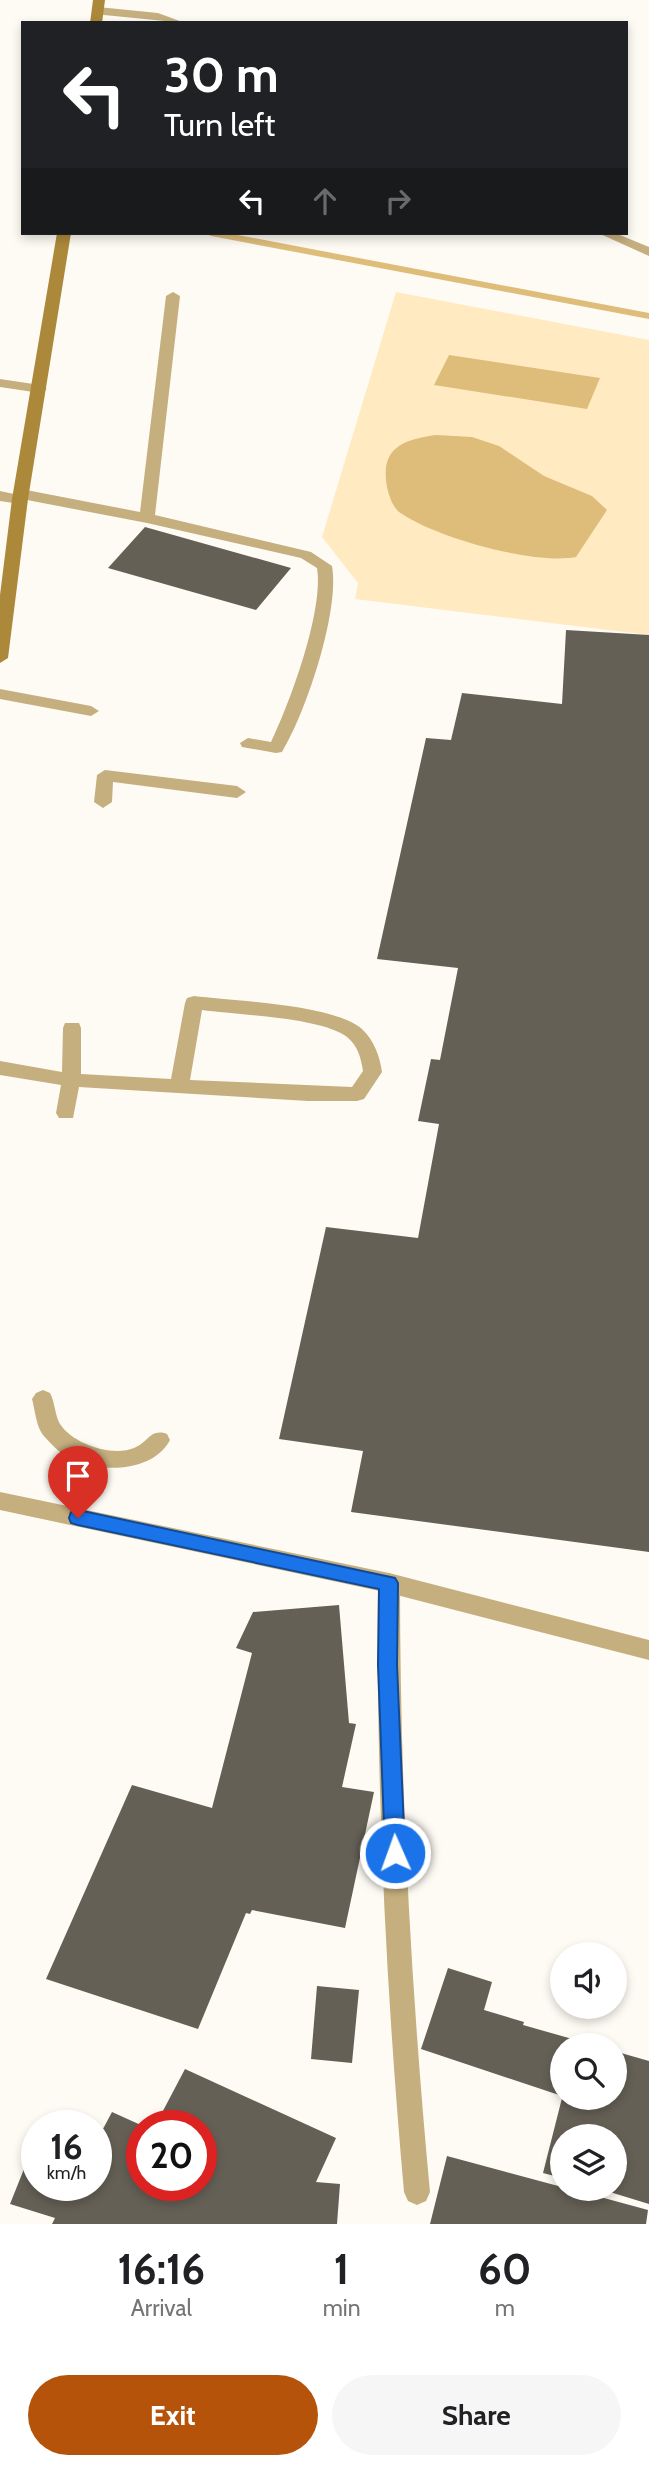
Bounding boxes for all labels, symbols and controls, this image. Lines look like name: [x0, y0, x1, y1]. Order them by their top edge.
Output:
text: 30 m: [164, 45, 279, 104]
icon: left: [49, 49, 140, 140]
text: Turn left: [164, 105, 275, 144]
icon: left: [233, 182, 271, 220]
icon: ahead: [306, 182, 344, 220]
icon: right: [379, 182, 417, 220]
pin: [48, 1446, 108, 1518]
icon: arrive: [59, 1457, 97, 1495]
position arrow: [358, 1816, 432, 1890]
map controls: [550, 1942, 627, 2201]
button: sound: [550, 1942, 627, 2019]
button: search: [550, 2033, 627, 2110]
speed limit sign: 20: [126, 2110, 217, 2201]
button: layers: [550, 2124, 627, 2201]
text: 16: [50, 2125, 83, 2168]
text: km/h: [47, 2162, 86, 2184]
text: 16:16: [118, 2243, 205, 2295]
text: 1: [334, 2243, 349, 2295]
text: 60: [478, 2243, 531, 2295]
text: Arrival: [131, 2294, 192, 2322]
text: min: [323, 2294, 361, 2322]
text: m: [495, 2294, 515, 2322]
button: Exit: [28, 2375, 318, 2455]
button: Share: [332, 2375, 621, 2455]

